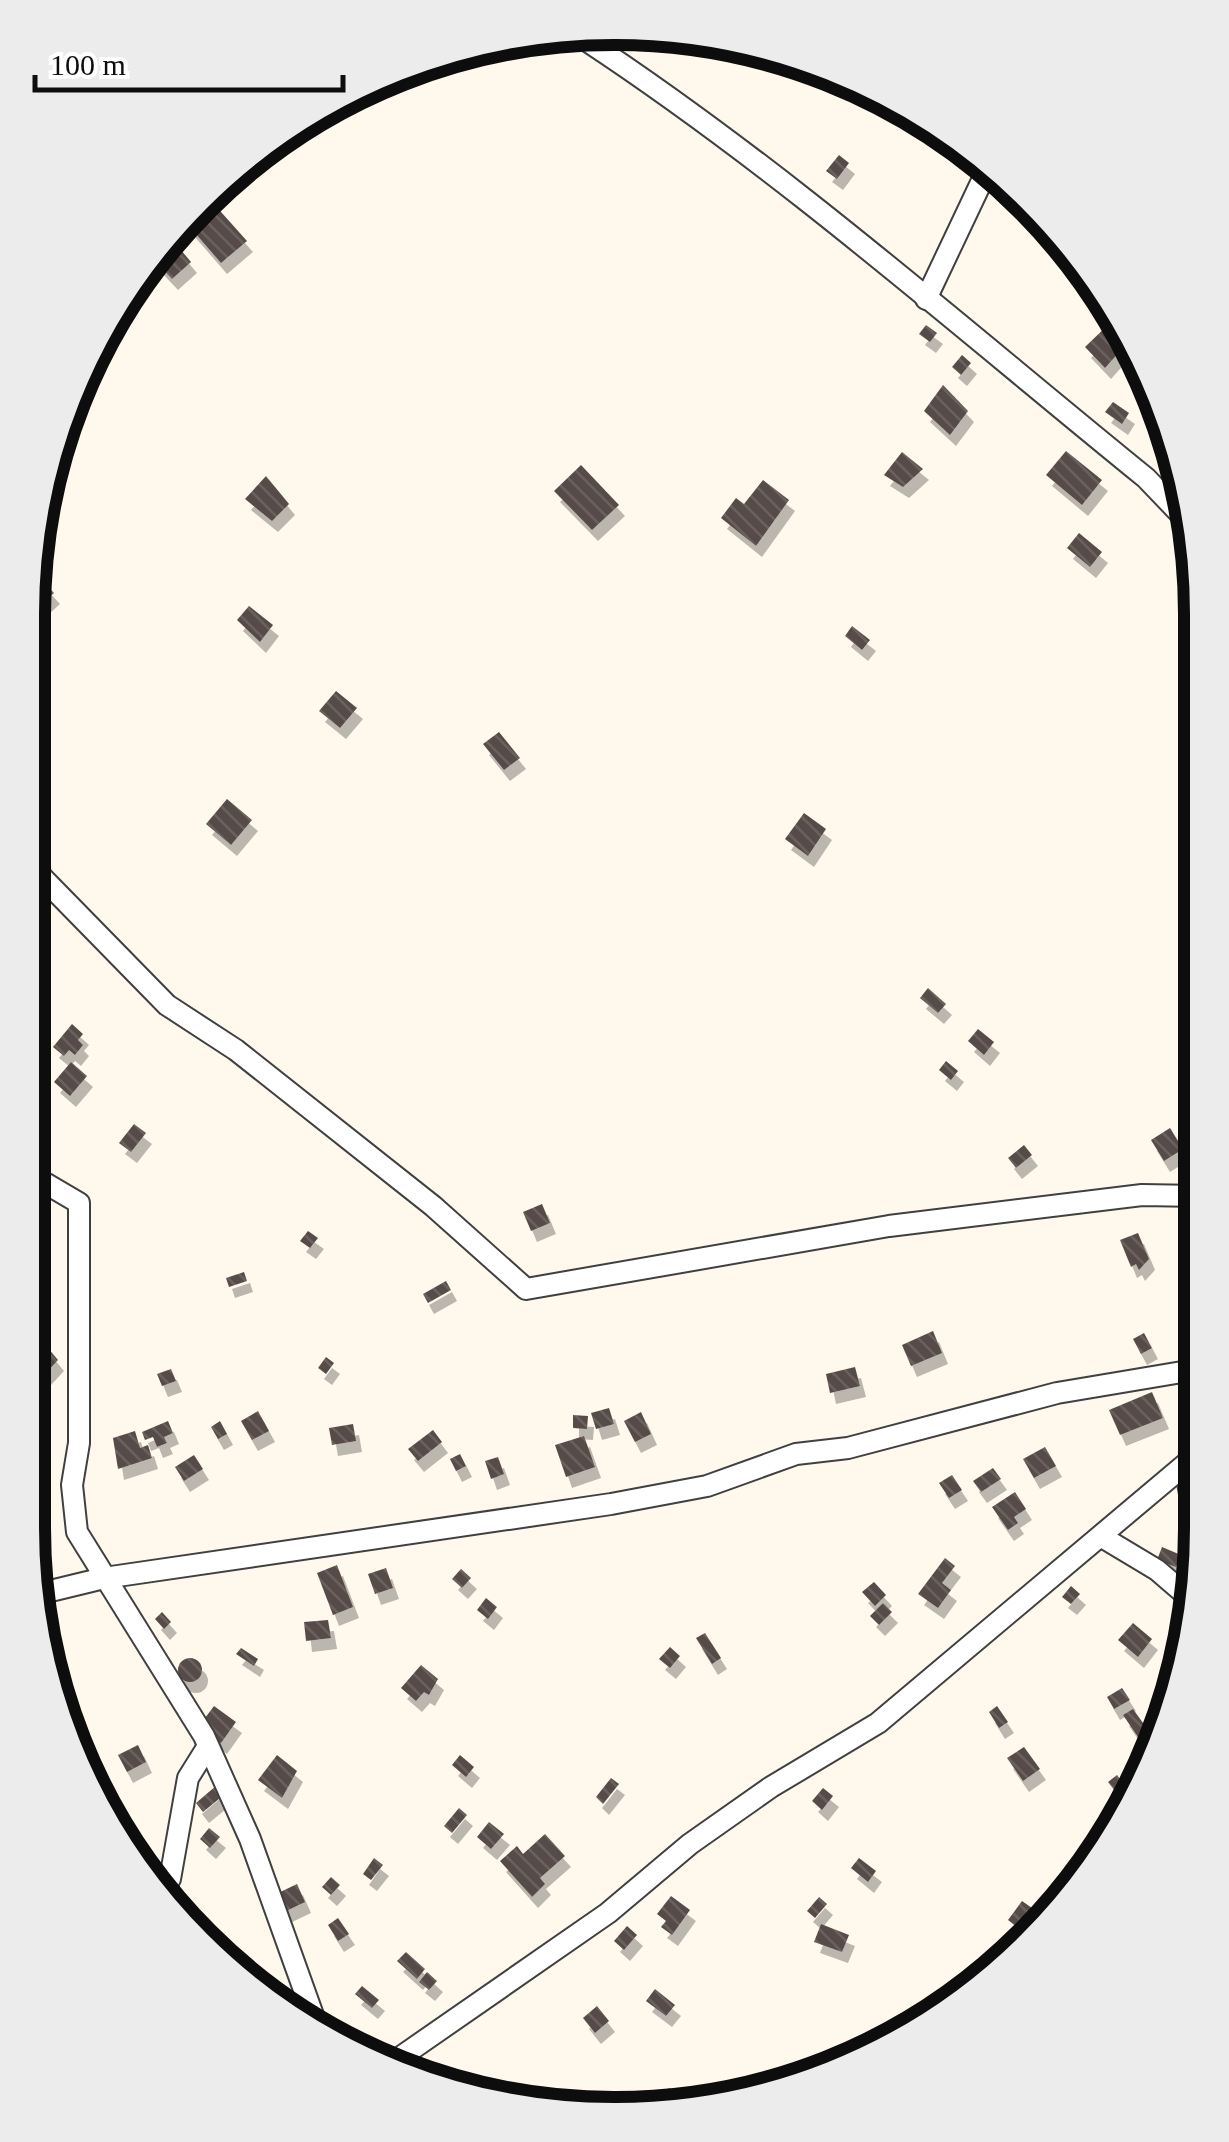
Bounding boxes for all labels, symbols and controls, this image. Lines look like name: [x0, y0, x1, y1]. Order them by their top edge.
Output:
scale bar: [35, 30, 342, 92]
text: 100 m: [50, 48, 126, 81]

